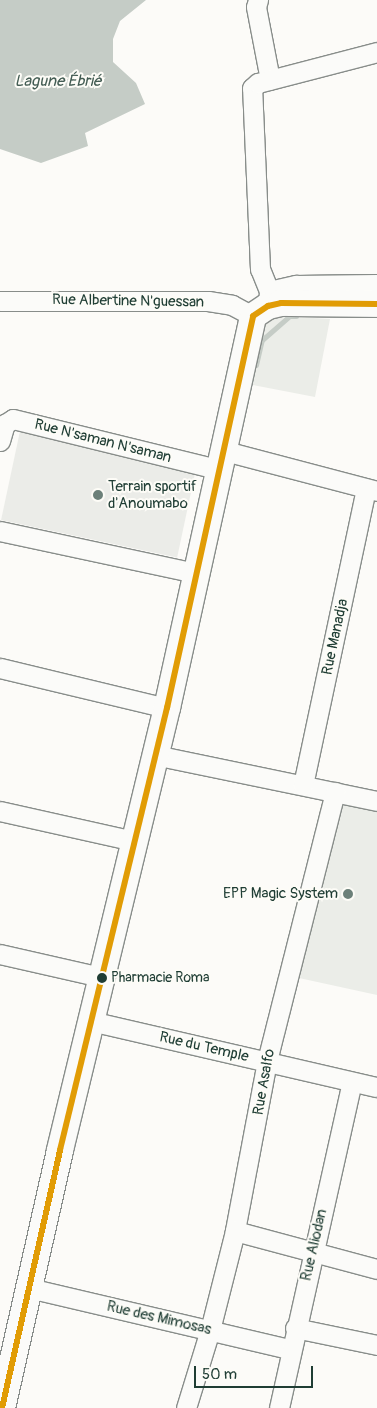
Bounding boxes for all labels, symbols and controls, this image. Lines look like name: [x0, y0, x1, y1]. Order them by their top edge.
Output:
water label: Lagune Ébrié: [15, 71, 101, 91]
street label: Rue Albertine N'guessan: [52, 291, 204, 311]
street label: Rue N'saman N'saman: [33, 415, 173, 467]
place label: Terrain sportif d'Anoumabo: [108, 477, 197, 512]
marker: Terrain sportif d'Anoumabo: [92, 489, 104, 501]
street label: Rue Manadja: [318, 597, 352, 677]
place label: EPP Magic System: [223, 885, 338, 903]
marker: EPP Magic System: [342, 888, 354, 900]
place label: Pharmacie Roma: [111, 970, 209, 986]
marker: Pharmacie Roma: [97, 973, 107, 983]
street label: Rue du Temple: [158, 1028, 250, 1066]
street label: Rue Asalfo: [249, 1047, 279, 1117]
street label: Rue Aliodan: [297, 1207, 331, 1283]
street label: Rue des Mimosas: [105, 1297, 213, 1339]
scale bar: [197, 1356, 316, 1388]
text: 50 m: [202, 1365, 237, 1384]

